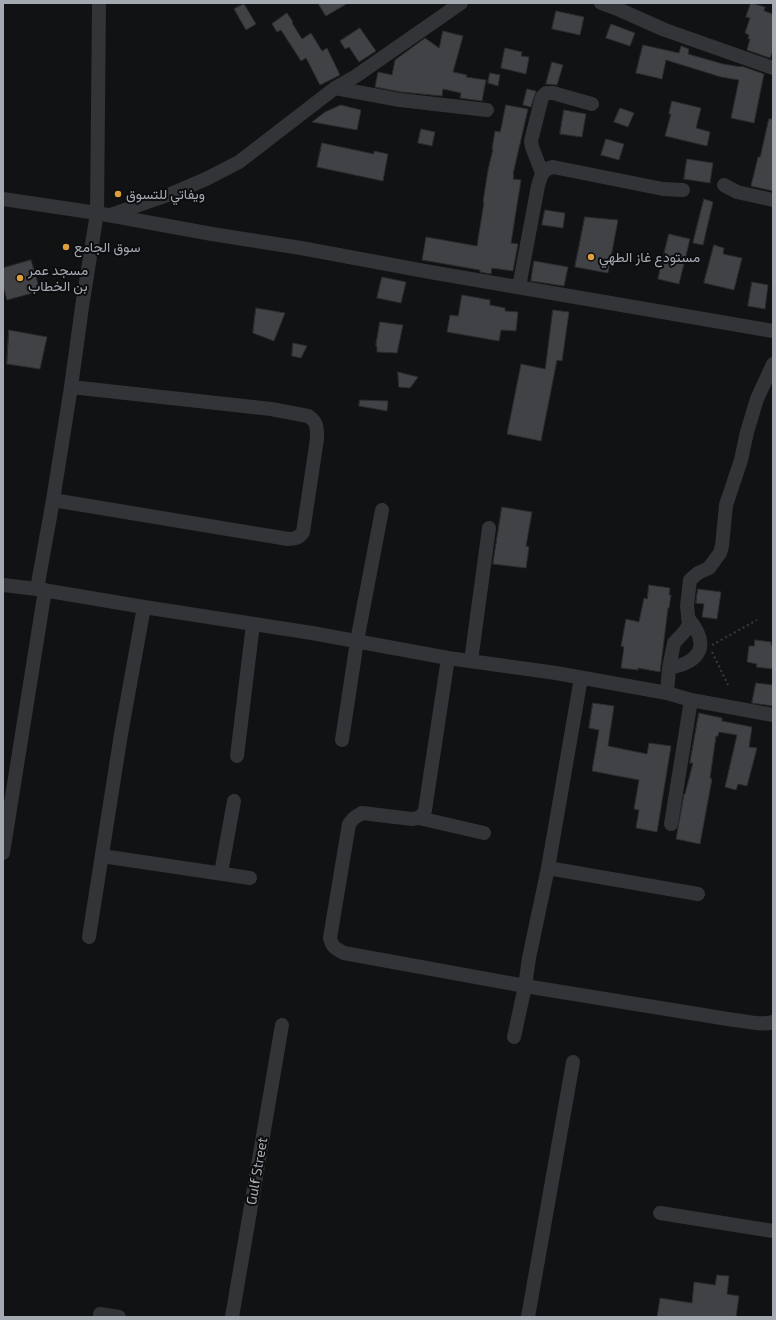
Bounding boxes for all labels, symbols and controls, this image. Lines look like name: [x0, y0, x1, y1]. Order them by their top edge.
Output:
place label: ويفاتي للتسوق: [126, 186, 205, 202]
marker: ويفاتي للتسوق: [113, 189, 123, 199]
place label: سوق الجامع: [74, 239, 140, 255]
marker: سوق الجامع: [61, 242, 71, 252]
place label: مستودع غاز الطهي: [599, 249, 700, 265]
marker: مستودع غاز الطهي: [586, 252, 596, 262]
place label: مسجد عمر بن الخطاب: [28, 262, 88, 294]
marker: مسجد عمر بن الخطاب: [15, 273, 25, 283]
street label: Gulf Street: [243, 1136, 271, 1206]

